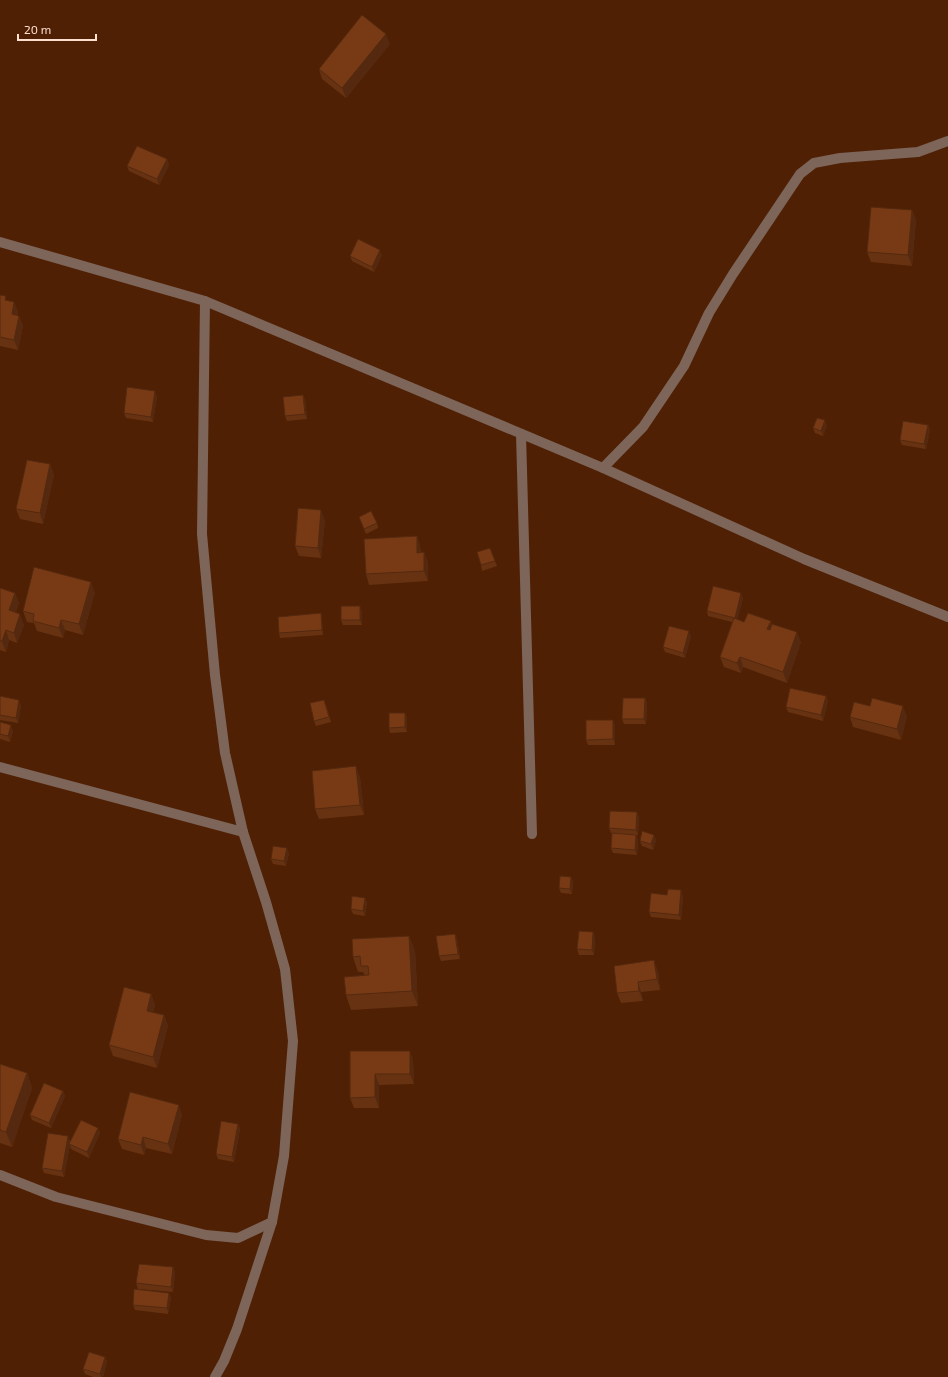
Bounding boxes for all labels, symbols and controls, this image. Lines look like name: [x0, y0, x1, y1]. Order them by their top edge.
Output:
scale bar: [18, 16, 96, 42]
text: 20 m: [24, 22, 51, 36]

